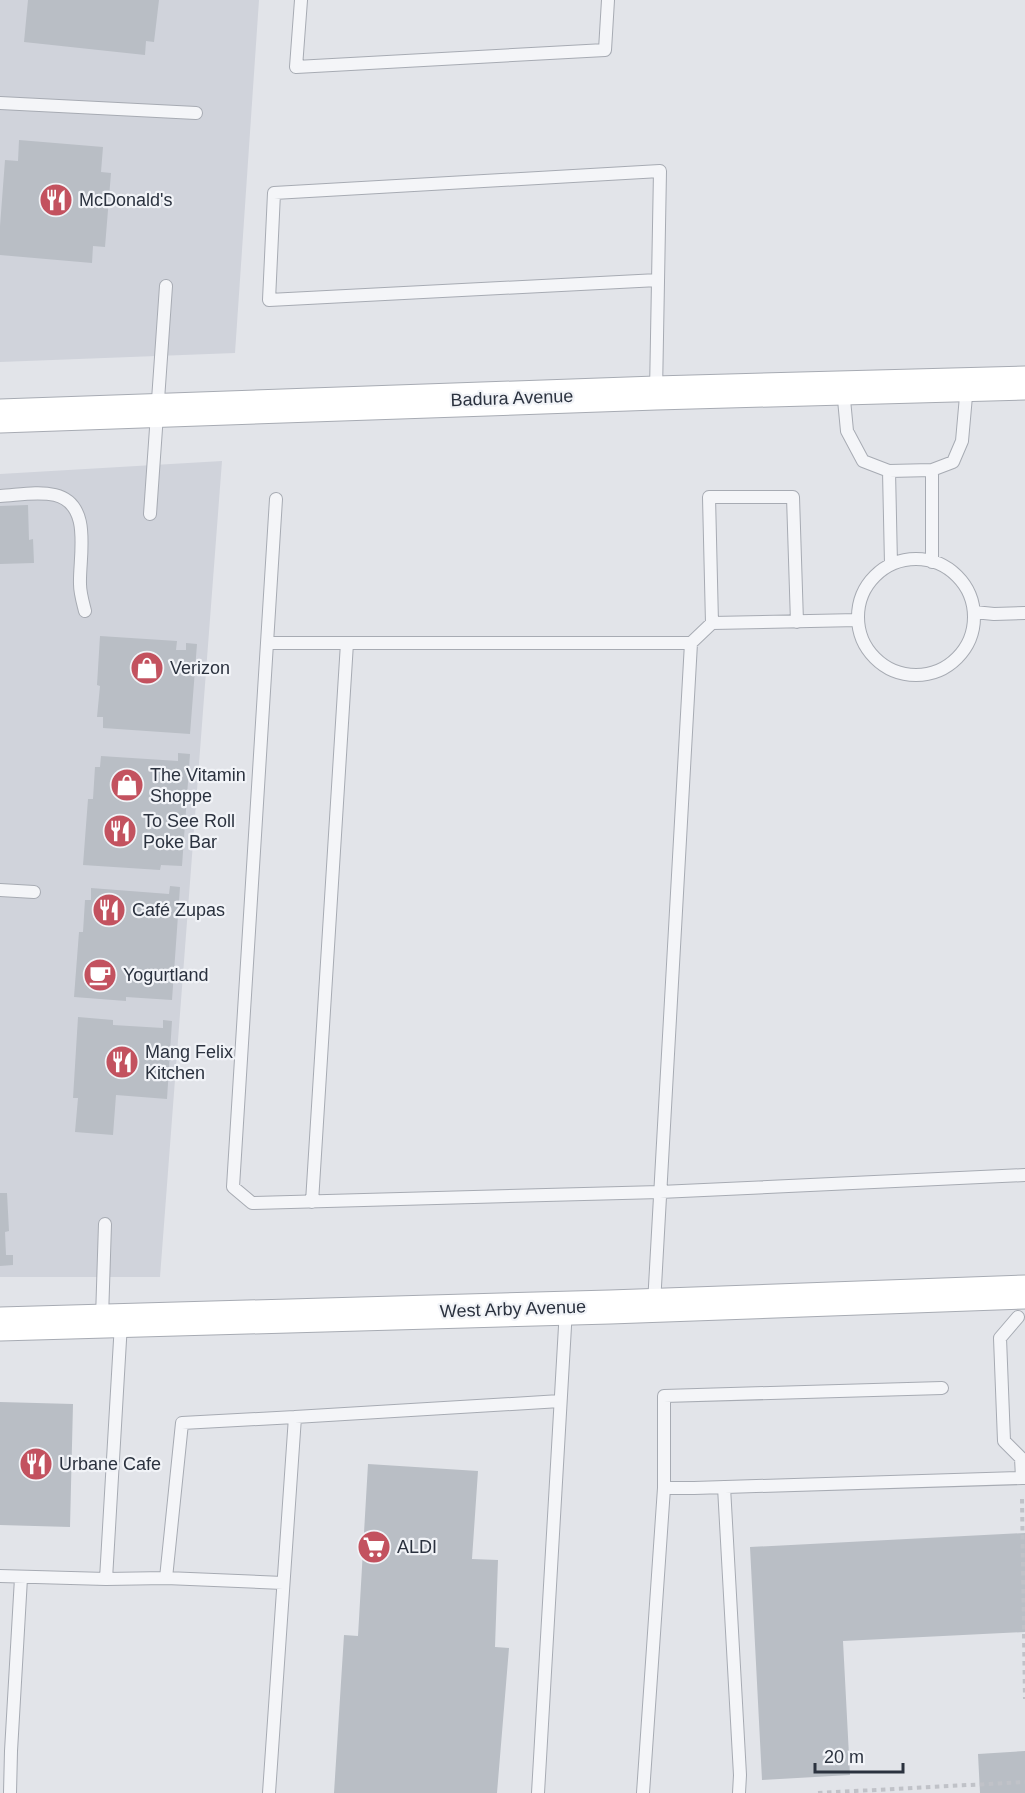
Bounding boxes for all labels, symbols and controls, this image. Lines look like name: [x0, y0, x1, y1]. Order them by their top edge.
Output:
restaurant icon: McDonald's: [38, 182, 74, 218]
place label: McDonald's: [79, 190, 172, 210]
street label: Badura Avenue: [450, 386, 574, 410]
shop icon: Verizon: [129, 650, 165, 686]
place label: Verizon: [170, 658, 230, 678]
place label: The Vitamin Shoppe: [150, 765, 246, 806]
shop icon: The Vitamin Shoppe: [109, 767, 145, 803]
place label: To See Roll Poke Bar: [143, 811, 235, 852]
restaurant icon: To See Roll Poke Bar: [102, 813, 138, 849]
restaurant icon: Café Zupas: [91, 892, 127, 928]
place label: Café Zupas: [132, 900, 225, 920]
cafe icon: Yogurtland: [82, 957, 118, 993]
place label: Yogurtland: [123, 965, 208, 985]
place label: Mang Felix Kitchen: [145, 1042, 233, 1083]
restaurant icon: Mang Felix Kitchen: [104, 1044, 140, 1080]
street label: West Arby Avenue: [439, 1296, 587, 1322]
restaurant icon: Urbane Cafe: [18, 1446, 54, 1482]
place label: Urbane Cafe: [59, 1454, 161, 1474]
supermarket icon: ALDI: [356, 1529, 392, 1565]
place label: ALDI: [397, 1537, 437, 1557]
scale bar: [815, 1736, 904, 1774]
text: 20 m: [824, 1747, 864, 1767]

